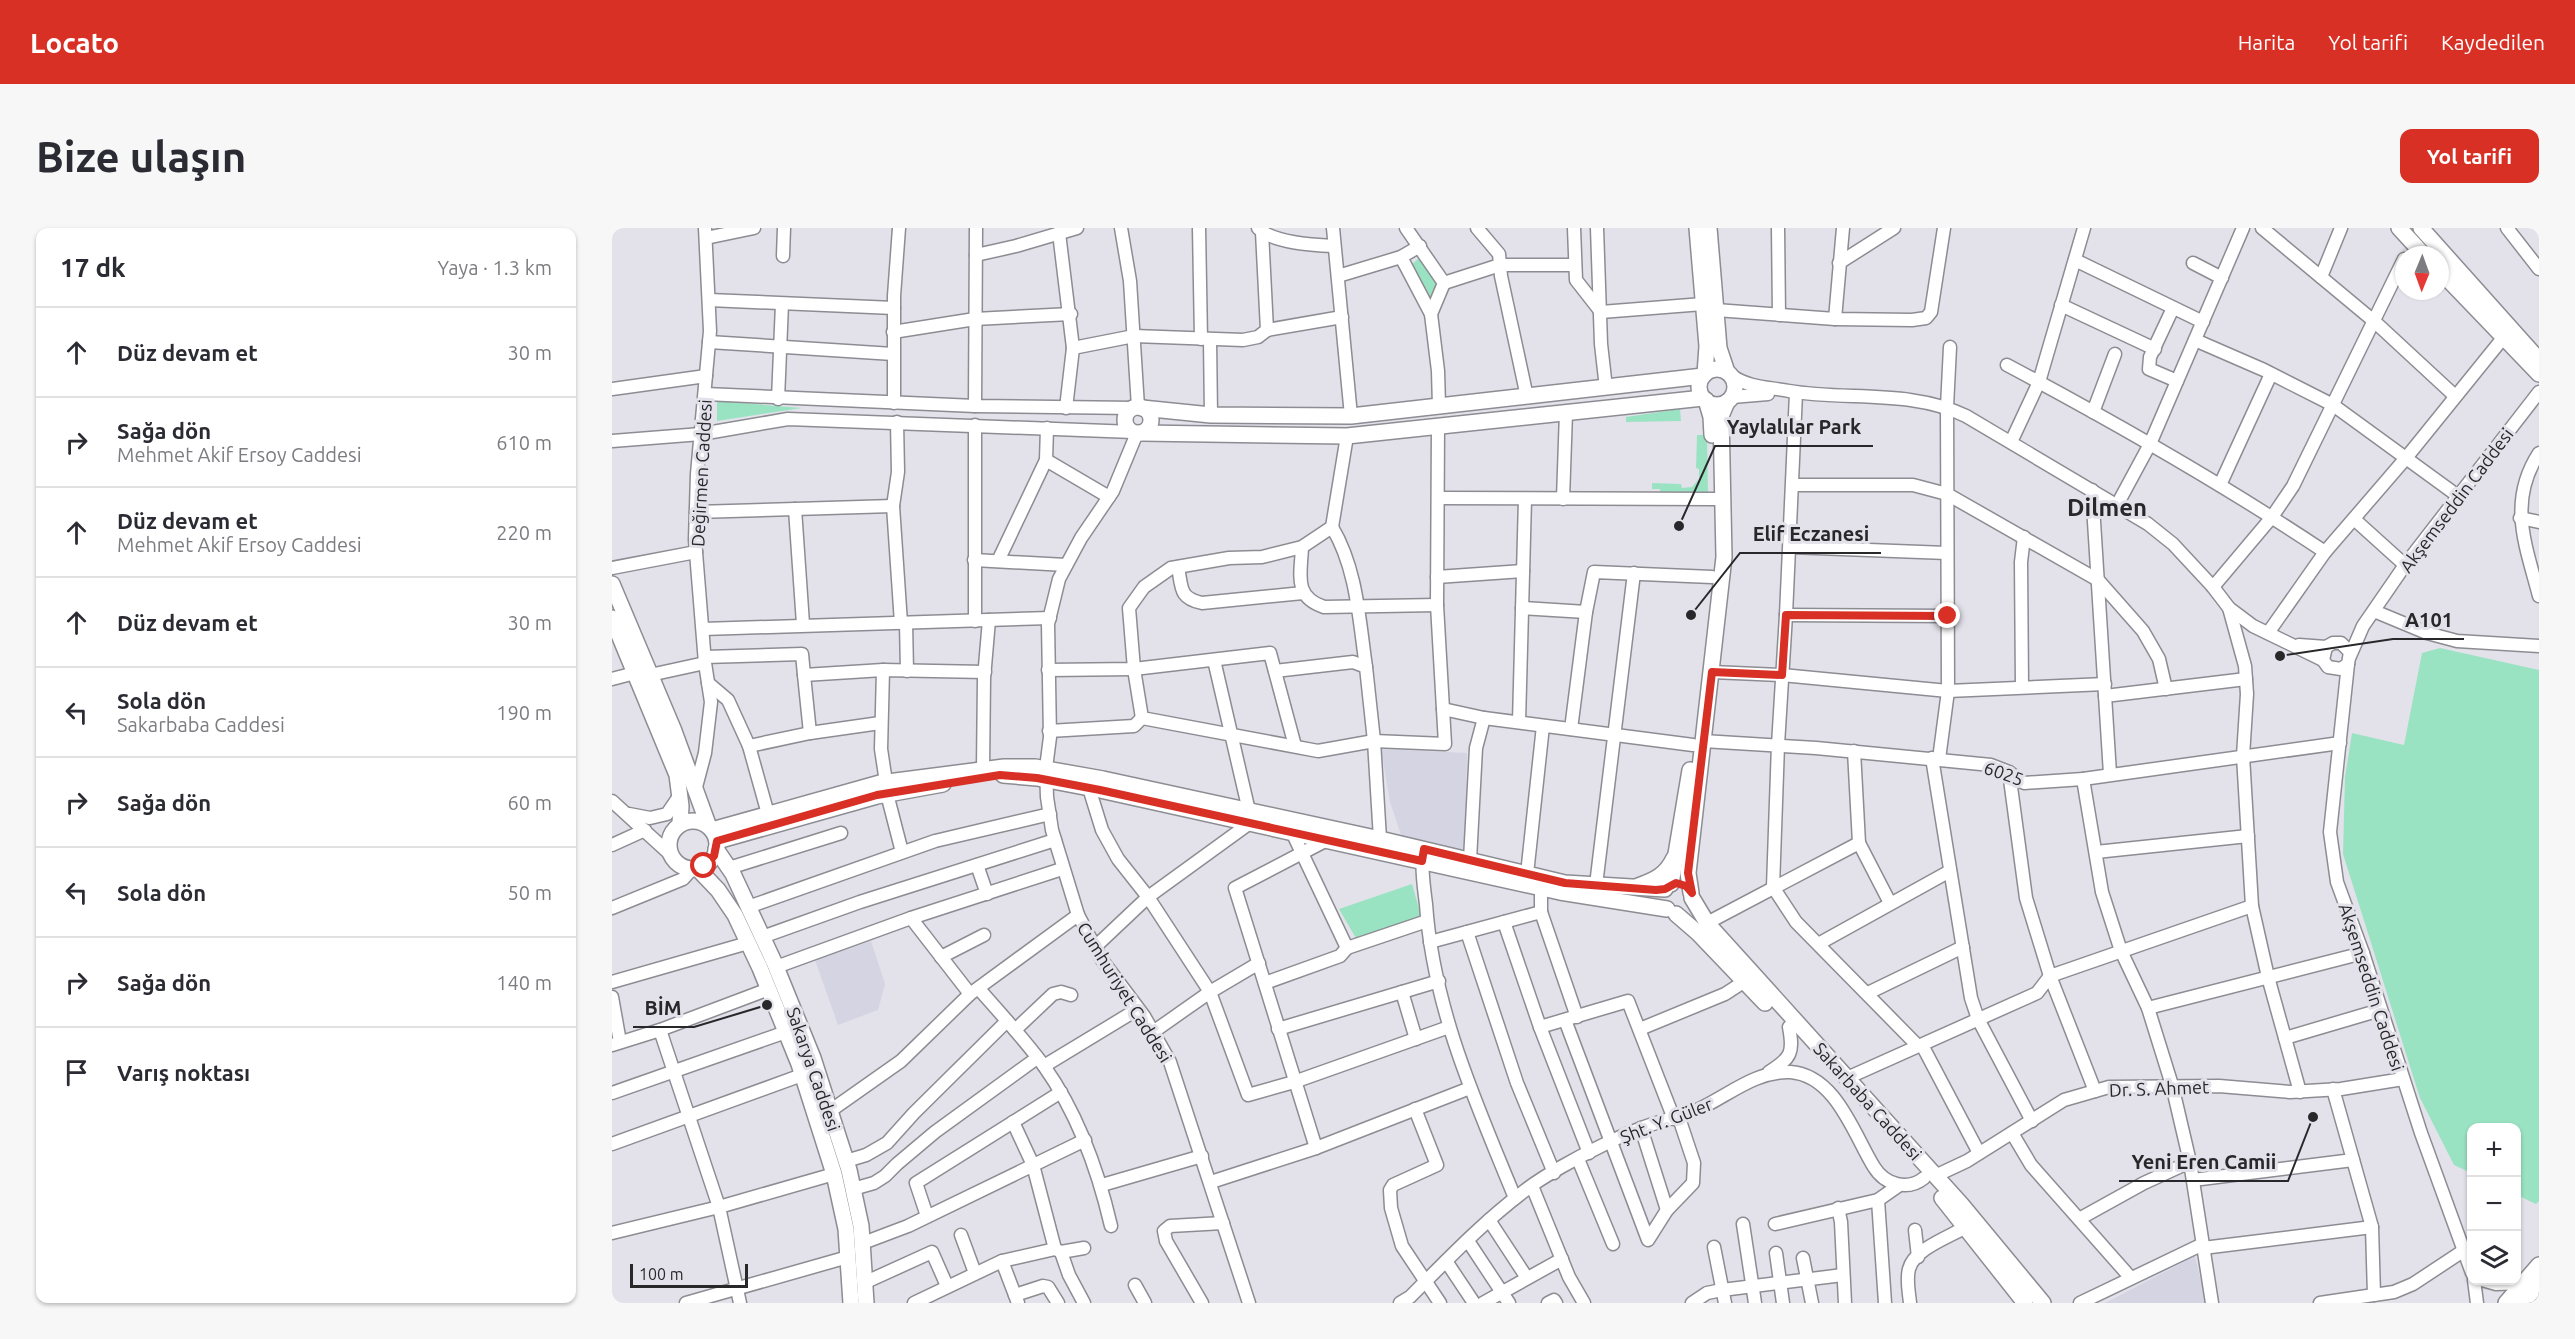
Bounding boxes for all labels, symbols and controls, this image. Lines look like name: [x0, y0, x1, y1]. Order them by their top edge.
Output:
text: Locato: [30, 27, 119, 58]
text: Harita: [2238, 30, 2295, 54]
text: Yol tarifi: [2328, 30, 2408, 54]
text: Kaydedilen: [2441, 30, 2545, 54]
button: Yol tarifi: [2400, 129, 2539, 183]
text: Bize ulaşın: [36, 133, 246, 180]
north arrow: [2395, 246, 2449, 300]
text: 17 dk: [60, 253, 126, 282]
text: Yaya · 1.3 km: [437, 256, 552, 279]
icon: ahead: [60, 336, 93, 369]
text: Düz devam et: [117, 340, 258, 365]
text: 30 m: [508, 341, 552, 364]
street label: Değirmen Caddesi: [687, 399, 715, 547]
callout: Yaylalılar Park: [1715, 408, 1873, 446]
text: Yaylalılar Park: [1727, 415, 1861, 438]
text: Sağa dön: [117, 418, 211, 443]
street label: Akşemseddin Caddesi: [2395, 424, 2517, 576]
icon: right: [60, 426, 93, 459]
text: 610 m: [496, 431, 552, 454]
text: Mehmet Akif Ersoy Caddesi: [117, 443, 362, 466]
district label: Dilmen: [2067, 494, 2147, 521]
text: Düz devam et: [117, 508, 258, 533]
callout: Elif Eczanesi: [1740, 515, 1881, 553]
icon: ahead: [60, 516, 93, 549]
text: 220 m: [496, 521, 552, 544]
text: Elif Eczanesi: [1753, 522, 1869, 545]
text: Mehmet Akif Ersoy Caddesi: [117, 533, 362, 556]
callout: A101: [2393, 601, 2464, 639]
route end: [1934, 602, 1960, 628]
icon: ahead: [60, 606, 93, 639]
text: A101: [2405, 608, 2453, 631]
text: Düz devam et: [117, 610, 258, 635]
text: 30 m: [508, 611, 552, 634]
text: Sola dön: [117, 688, 206, 713]
icon: left: [60, 696, 93, 729]
text: 190 m: [496, 701, 552, 724]
text: Sakarbaba Caddesi: [117, 713, 285, 736]
street label: 6025: [1982, 757, 2026, 789]
icon: right: [60, 786, 93, 819]
text: Sağa dön: [117, 790, 211, 815]
text: 60 m: [508, 791, 552, 814]
route start: [690, 852, 716, 878]
icon: left: [60, 876, 93, 909]
text: Sola dön: [117, 880, 206, 905]
text: 50 m: [508, 881, 552, 904]
street label: Akşemseddin Caddesi: [2335, 901, 2409, 1073]
street label: Cumhuriyet Caddesi: [1074, 918, 1176, 1066]
icon: right: [60, 966, 93, 999]
text: Sağa dön: [117, 970, 211, 995]
text: 140 m: [496, 971, 552, 994]
callout: BİM: [633, 989, 694, 1027]
text: BİM: [644, 996, 682, 1019]
street label: Sakarya Caddesi: [783, 1004, 845, 1134]
street label: Sakarbaba Caddesi: [1810, 1038, 1926, 1164]
icon: arrive: [60, 1056, 93, 1089]
text: Varış noktası: [117, 1060, 250, 1085]
street label: Dr. S. Ahmet: [2109, 1076, 2209, 1100]
street label: Şht. Y. Güler: [1617, 1093, 1715, 1147]
map controls: [2467, 1123, 2521, 1285]
button: +: [2467, 1123, 2521, 1177]
callout: Yeni Eren Camii: [2119, 1143, 2288, 1181]
text: Yeni Eren Camii: [2132, 1150, 2276, 1173]
button: −: [2467, 1177, 2521, 1231]
button: layers: [2467, 1231, 2521, 1285]
scale bar: [630, 1261, 748, 1288]
text: 100 m: [639, 1265, 684, 1283]

